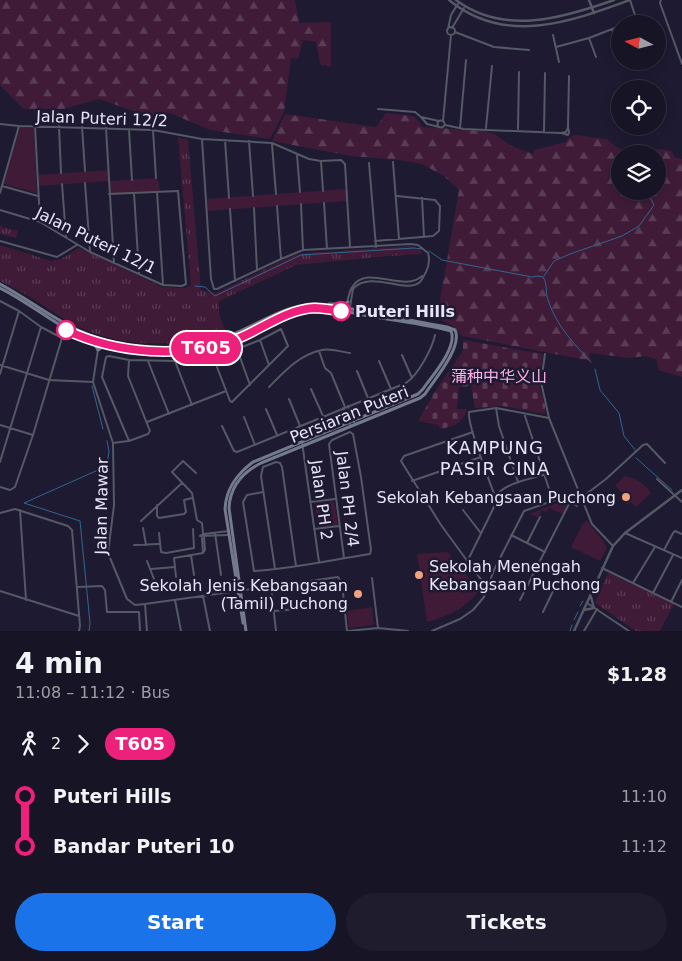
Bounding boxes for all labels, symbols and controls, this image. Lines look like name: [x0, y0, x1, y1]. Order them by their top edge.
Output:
north arrow: [611, 15, 666, 70]
map controls: [611, 15, 666, 200]
button: locate: [611, 80, 666, 135]
street label: Jalan Puteri 12/2: [35, 107, 168, 130]
button: layers: [611, 145, 666, 200]
street label: Jalan Puteri 12/1: [32, 203, 159, 278]
marker: Puteri Hills: [331, 301, 351, 321]
place label: Puteri Hills: [355, 302, 455, 321]
unlabelled marker: [56, 320, 76, 340]
line badge: T605: [171, 332, 241, 364]
text: T605: [181, 337, 231, 358]
park label: 蒲种中华义山: [451, 367, 547, 386]
street label: Persiaran Puteri: [287, 382, 411, 447]
district label: KAMPUNG PASIR CINA: [440, 437, 550, 479]
street label: Jalan PH 2/4: [332, 449, 363, 548]
street label: Jalan Mawar: [91, 457, 112, 556]
street label: Jalan PH 2: [306, 458, 337, 541]
place label: Sekolah Kebangsaan Puchong: [377, 488, 616, 507]
marker: Sekolah Kebangsaan Puchong: [620, 491, 632, 503]
place label: Sekolah Menengah Kebangsaan Puchong: [429, 557, 601, 594]
marker: Sekolah Menengah Kebangsaan Puchong: [413, 569, 425, 581]
place label: Sekolah Jenis Kebangsaan (Tamil) Puchong: [140, 576, 348, 613]
marker: Sekolah Jenis Kebangsaan (Tamil) Puchong: [352, 588, 364, 600]
text: 4 min: [15, 647, 103, 680]
text: $1.28: [607, 663, 667, 685]
text: 11:08 – 11:12 · Bus: [15, 683, 170, 702]
icon: walk: [15, 730, 43, 758]
icon: forward: [69, 730, 97, 758]
text: T605: [115, 733, 165, 754]
text: 2: [51, 734, 61, 753]
text: Puteri Hills: [53, 785, 172, 807]
text: 11:10: [621, 787, 667, 806]
text: Bandar Puteri 10: [53, 835, 235, 857]
text: 11:12: [621, 837, 667, 856]
button: Start: [15, 893, 336, 951]
button: Tickets: [346, 893, 667, 951]

